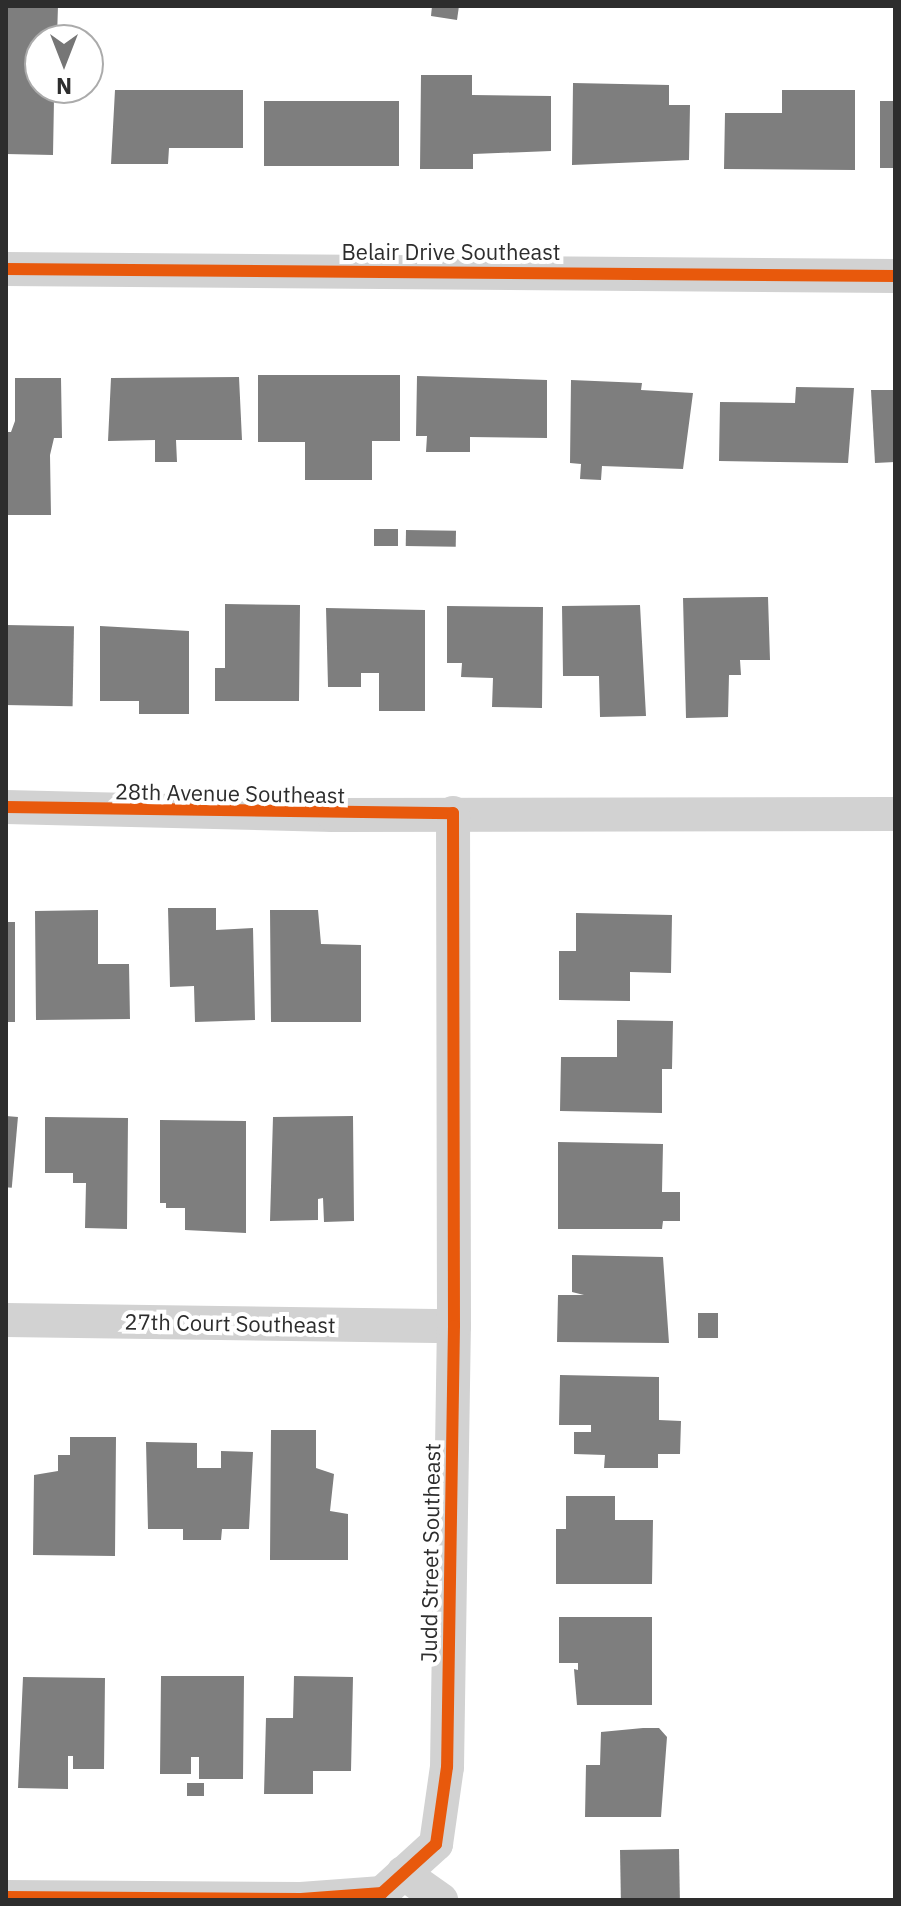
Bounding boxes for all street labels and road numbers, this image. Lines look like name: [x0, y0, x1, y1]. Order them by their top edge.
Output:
street label: Belair Drive Southeast: [341, 239, 561, 265]
street label: 28th Avenue Southeast: [115, 778, 345, 808]
street label: 27th Court Southeast: [124, 1308, 336, 1338]
street label: Judd Street Southeast: [415, 1443, 445, 1663]

